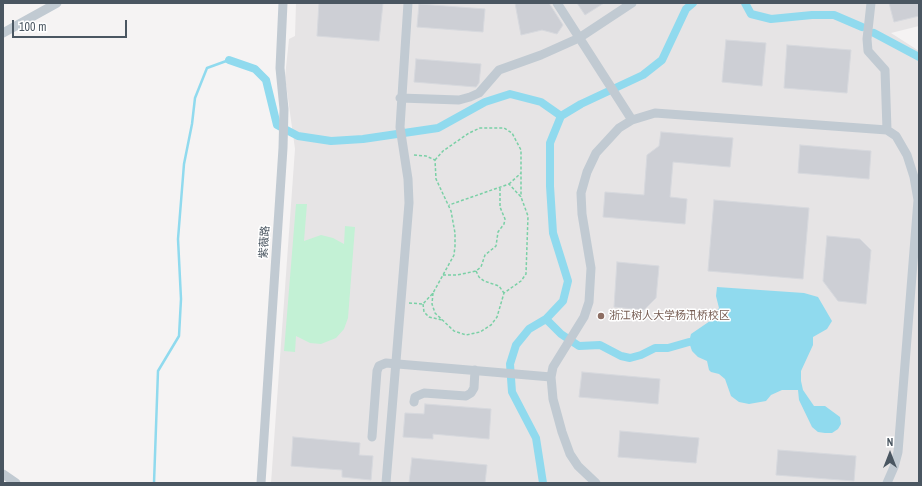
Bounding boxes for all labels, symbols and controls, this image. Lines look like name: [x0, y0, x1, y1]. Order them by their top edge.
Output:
scale bar: [14, 12, 129, 38]
text: 100 m: [19, 19, 46, 35]
street label: 紫薇路: [257, 225, 273, 259]
place label: 浙江树人大学杨汛桥校区: [609, 309, 730, 323]
marker: 浙江树人大学杨汛桥校区: [596, 311, 606, 321]
north arrow: [870, 434, 910, 474]
text: N: [887, 435, 893, 449]

